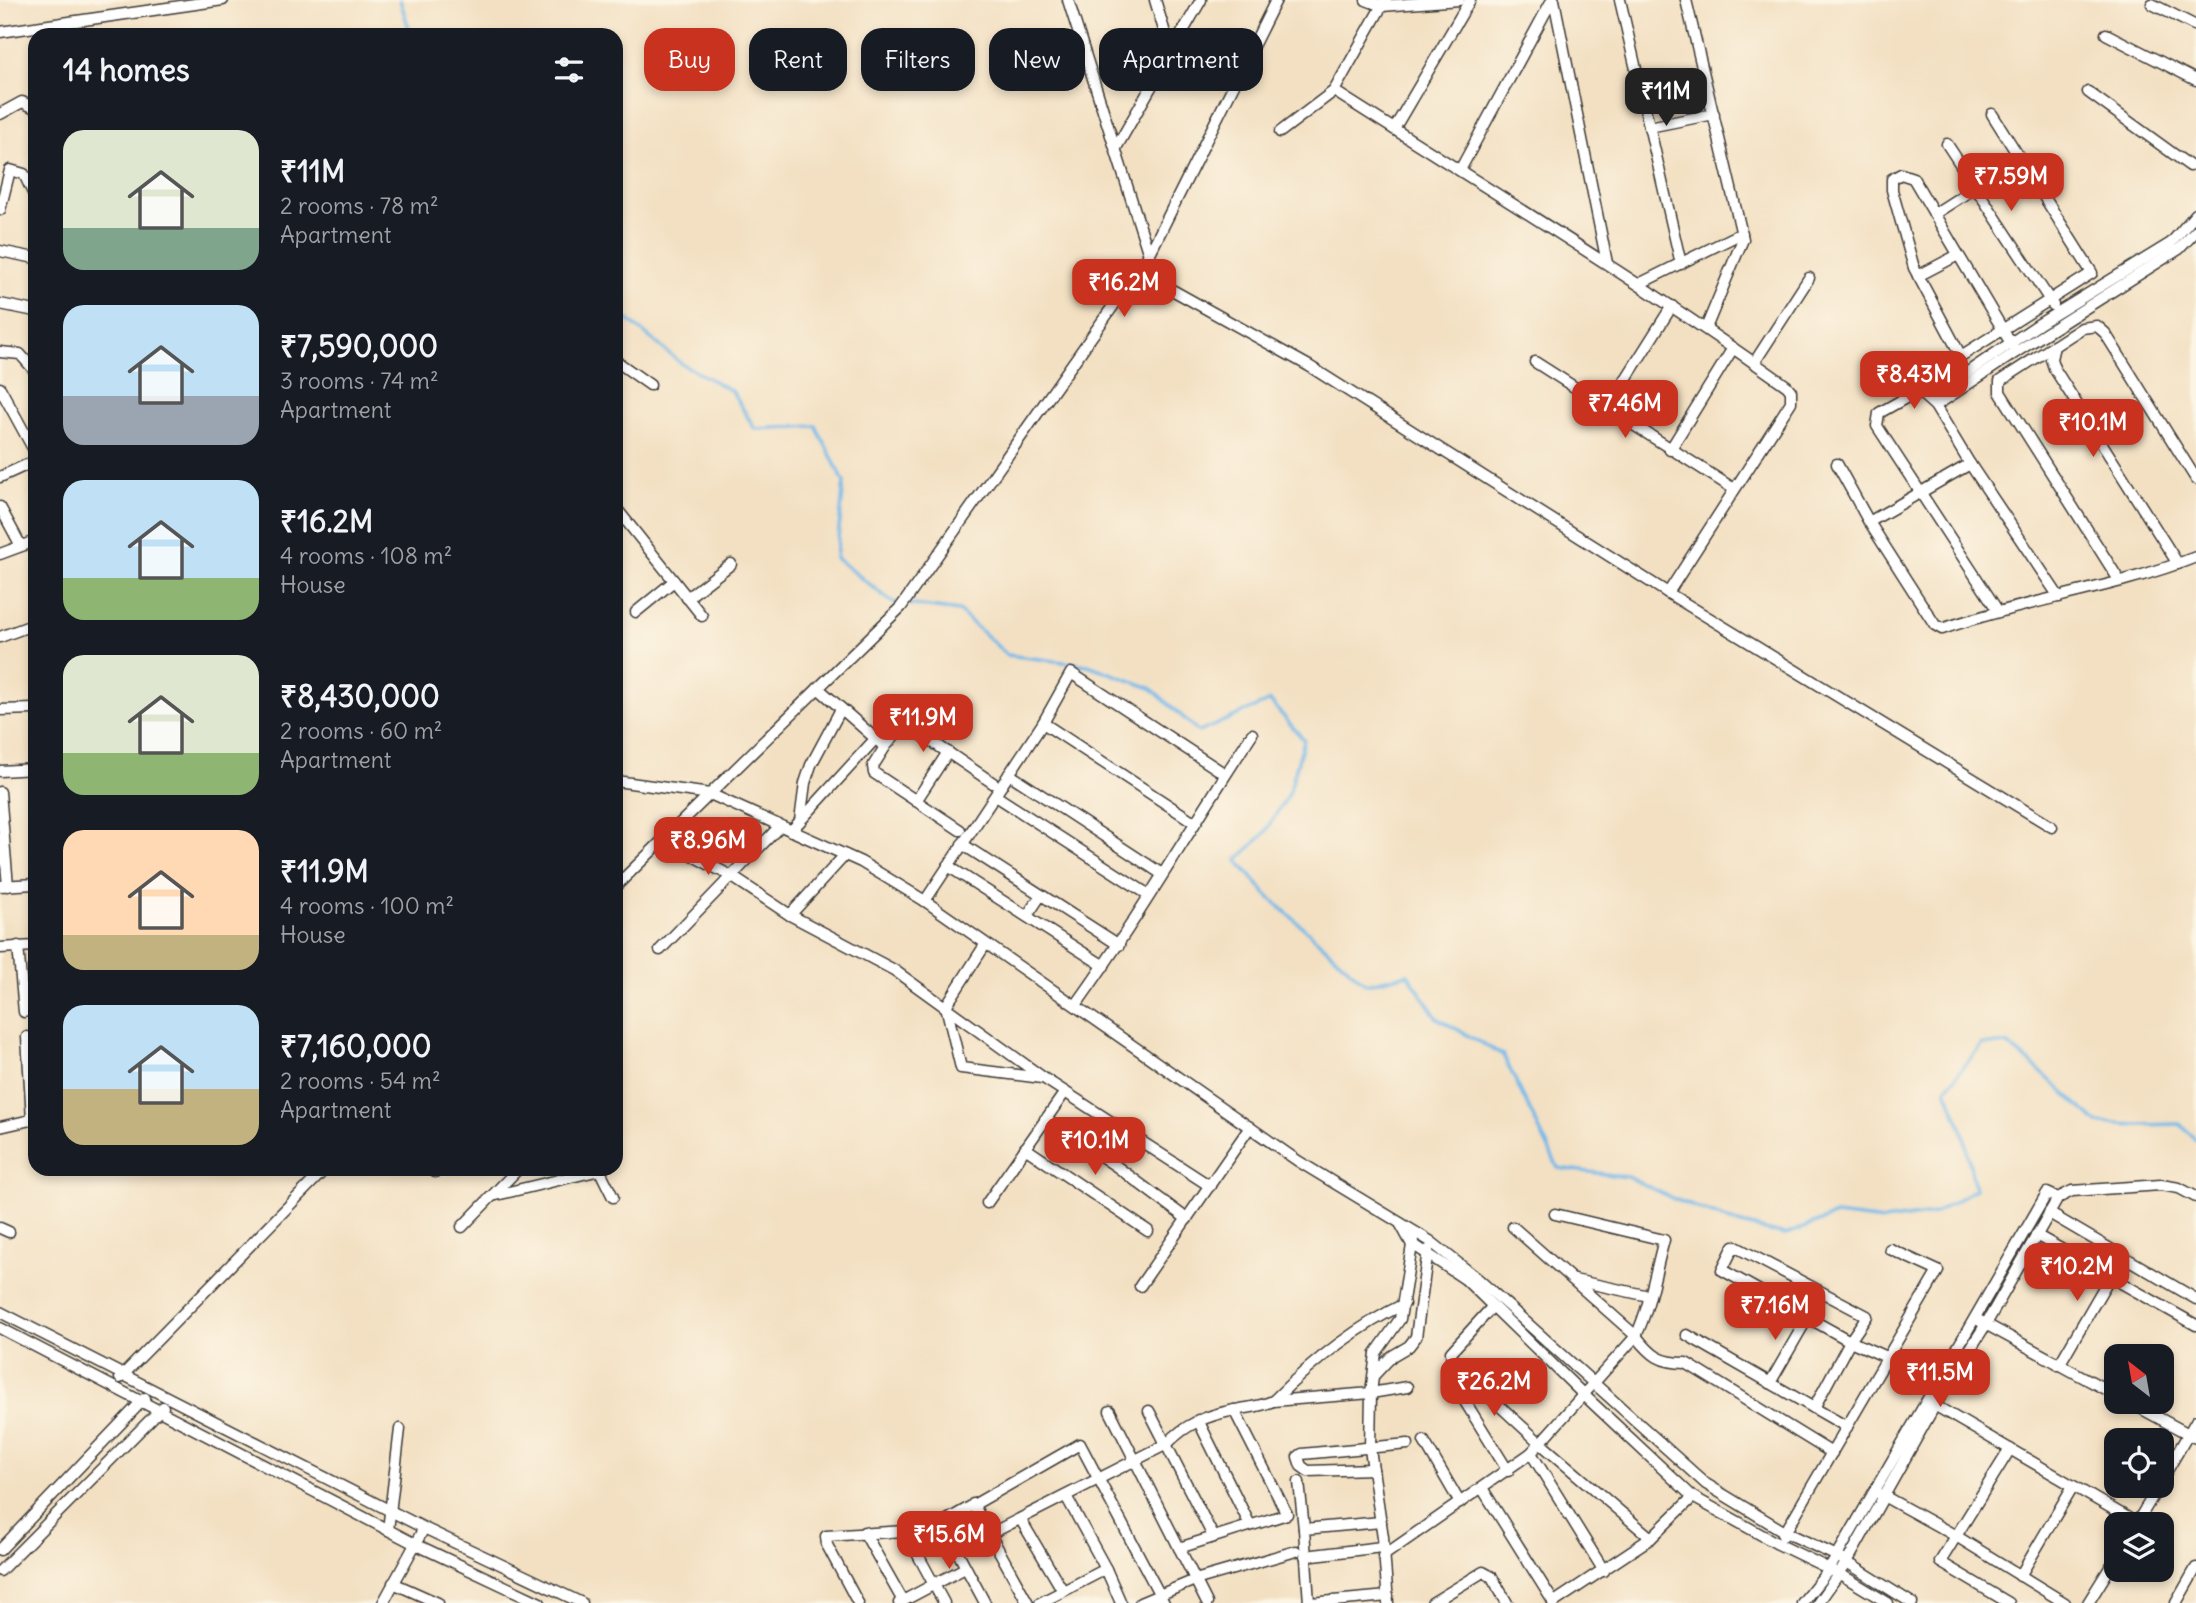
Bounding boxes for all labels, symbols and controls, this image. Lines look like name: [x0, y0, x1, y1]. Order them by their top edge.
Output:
chip: Buy: [644, 28, 735, 91]
chip: Rent: [749, 28, 847, 91]
chip: Filters: [861, 28, 975, 91]
chip: New: [989, 28, 1085, 91]
chip: Apartment: [1099, 28, 1263, 91]
text: 14 homes: [63, 51, 190, 89]
icon: filters: [550, 51, 588, 89]
pin: ₹11M: [1625, 68, 1707, 128]
text: ₹11M: [1641, 76, 1691, 105]
text: ₹11M: [280, 152, 345, 190]
pin: ₹7.59M: [1954, 154, 2068, 213]
icon: home: [119, 158, 203, 242]
text: ₹7.59M: [1974, 161, 2048, 190]
text: 2 rooms · 78 m²: [280, 191, 439, 220]
text: Apartment: [280, 220, 392, 249]
pin: ₹16.2M: [1067, 260, 1181, 319]
text: ₹16.2M: [1088, 267, 1160, 296]
text: ₹7,590,000: [280, 327, 438, 365]
icon: home: [119, 333, 203, 417]
pin: ₹8.43M: [1857, 352, 1971, 411]
text: ₹8.43M: [1876, 359, 1952, 388]
text: 3 rooms · 74 m²: [280, 366, 439, 395]
pin: ₹7.46M: [1568, 380, 1682, 440]
text: ₹7.46M: [1588, 388, 1662, 417]
text: Apartment: [280, 395, 392, 424]
pin: ₹10.1M: [2036, 400, 2150, 459]
text: ₹10.1M: [2058, 407, 2128, 436]
text: ₹16.2M: [280, 502, 373, 540]
icon: home: [119, 508, 203, 592]
text: 4 rooms · 108 m²: [280, 541, 452, 570]
text: House: [280, 570, 346, 599]
text: ₹8,430,000: [280, 677, 440, 715]
icon: home: [119, 683, 203, 767]
pin: ₹11.9M: [866, 694, 980, 754]
text: ₹11.9M: [889, 702, 957, 731]
text: 2 rooms · 60 m²: [280, 716, 442, 745]
text: Apartment: [280, 745, 392, 774]
pin: ₹8.96M: [651, 818, 765, 877]
text: ₹8.96M: [670, 825, 746, 854]
text: ₹11.9M: [280, 852, 369, 890]
icon: home: [119, 858, 203, 942]
text: 4 rooms · 100 m²: [280, 891, 454, 920]
text: House: [280, 920, 346, 949]
text: ₹7,160,000: [280, 1027, 431, 1065]
icon: home: [119, 1033, 203, 1117]
text: 2 rooms · 54 m²: [280, 1066, 441, 1095]
text: Apartment: [280, 1095, 392, 1124]
pin: ₹10.1M: [1038, 1118, 1152, 1177]
text: ₹10.1M: [1060, 1125, 1130, 1154]
pin: ₹10.2M: [2020, 1244, 2134, 1303]
text: ₹10.2M: [2040, 1251, 2114, 1280]
pin: ₹7.16M: [1718, 1282, 1832, 1342]
text: ₹7.16M: [1740, 1290, 1810, 1319]
north arrow: [2104, 1344, 2174, 1414]
map controls: [2104, 1344, 2174, 1582]
pin: ₹11.5M: [1883, 1350, 1997, 1409]
text: ₹11.5M: [1906, 1357, 1974, 1386]
pin: ₹26.2M: [1437, 1358, 1551, 1418]
text: ₹26.2M: [1456, 1366, 1532, 1395]
button: locate: [2104, 1428, 2174, 1498]
pin: ₹15.6M: [892, 1512, 1006, 1571]
button: layers: [2104, 1512, 2174, 1582]
text: ₹15.6M: [913, 1519, 985, 1548]

